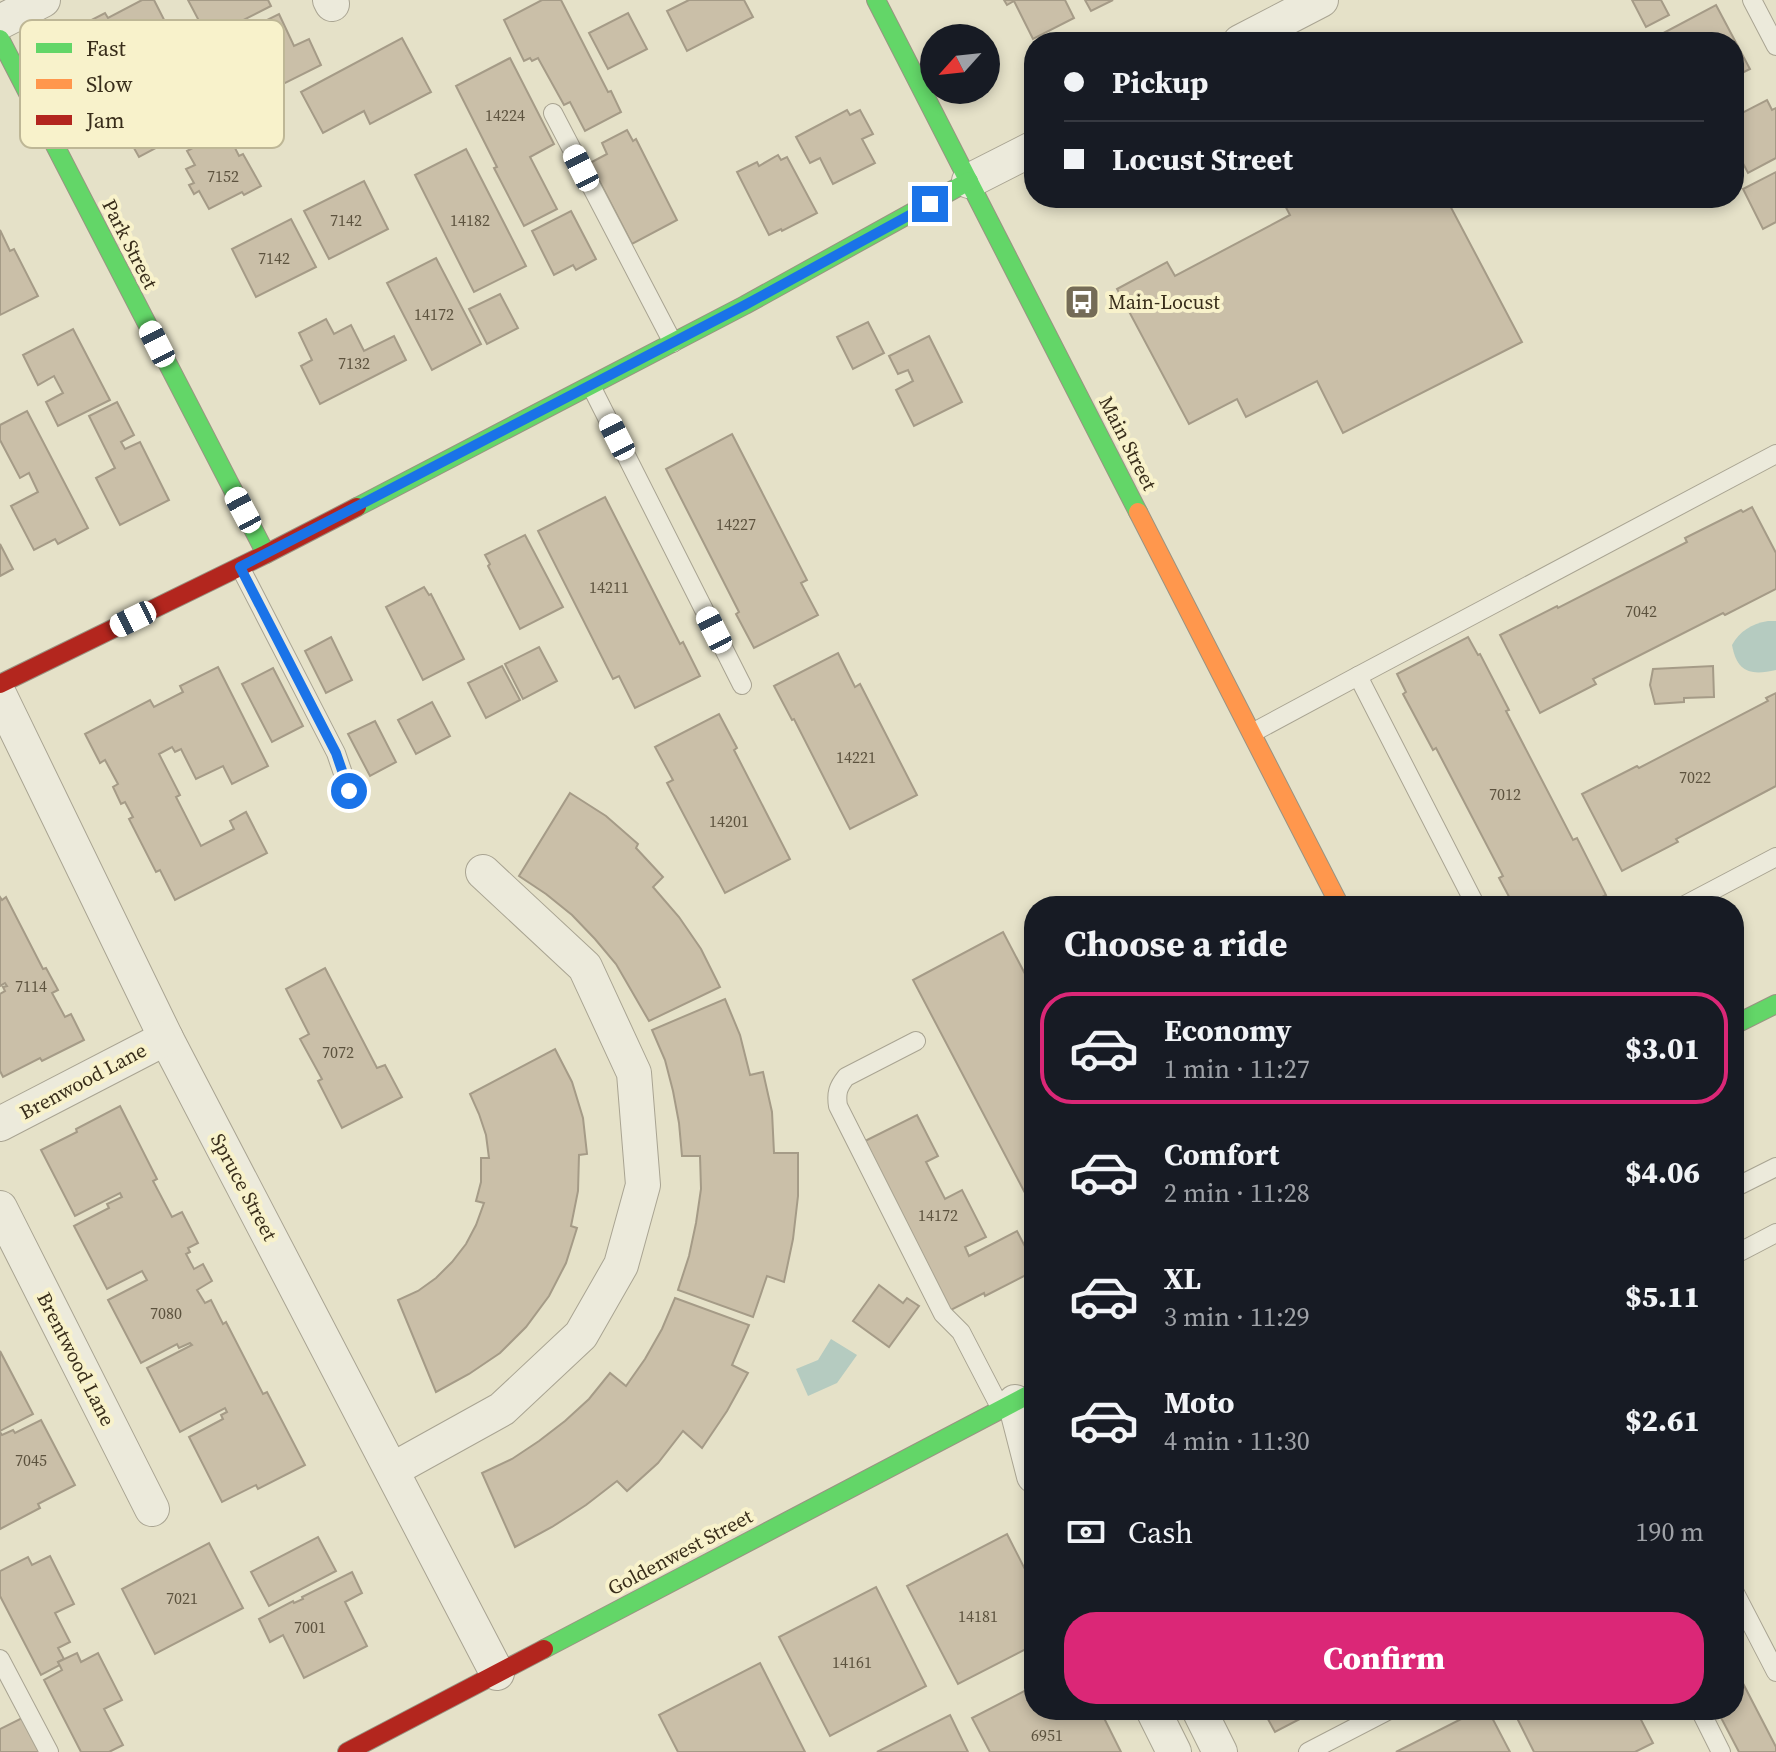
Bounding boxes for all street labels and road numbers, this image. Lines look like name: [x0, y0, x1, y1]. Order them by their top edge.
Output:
street label: Park Street: [95, 194, 165, 294]
street label: Main Street: [1092, 391, 1164, 495]
street label: Brenwood Lane: [15, 1036, 151, 1126]
street label: Spruce Street: [204, 1128, 284, 1246]
street label: Brentwood Lane: [30, 1287, 122, 1431]
street label: Goldenwest Street: [603, 1502, 758, 1602]

